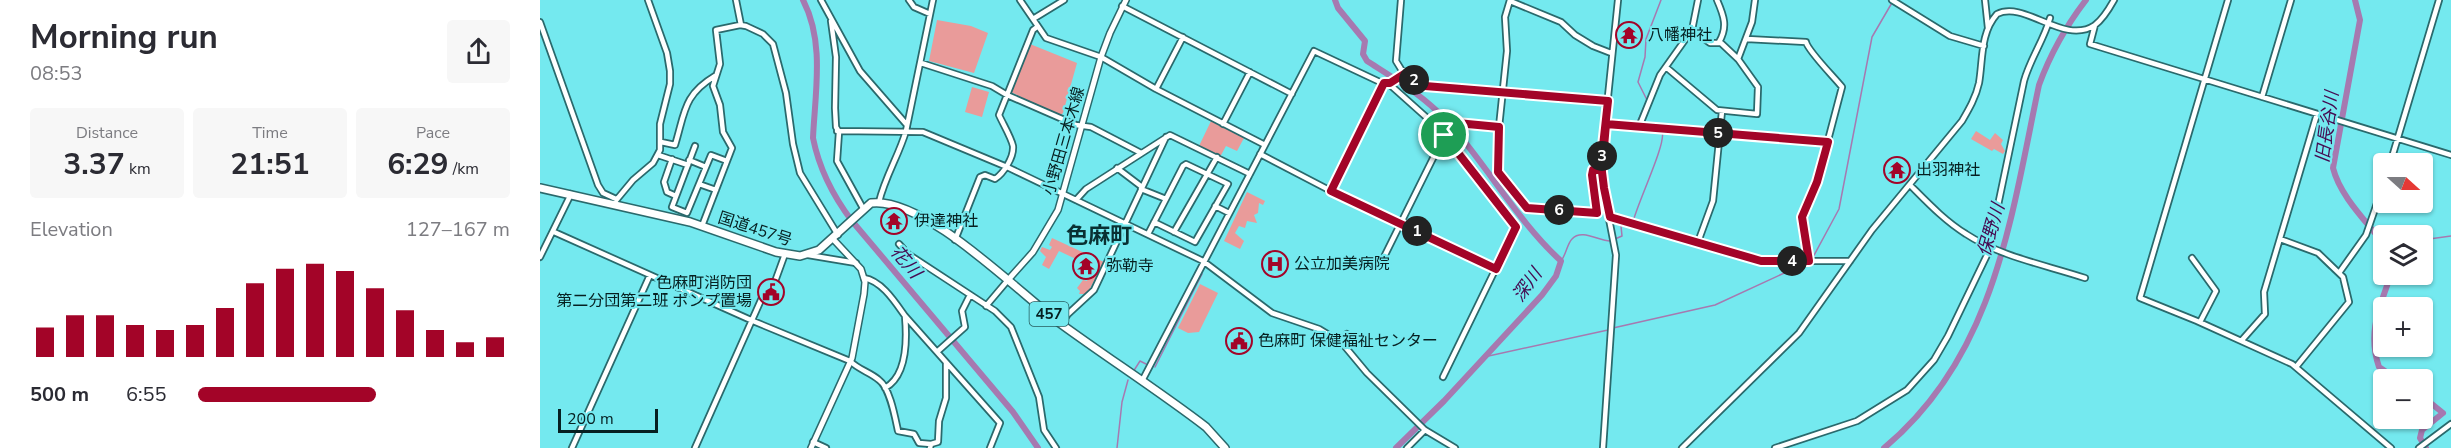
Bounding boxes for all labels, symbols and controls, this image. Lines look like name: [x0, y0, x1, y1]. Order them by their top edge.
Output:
text: Morning run: [30, 15, 218, 60]
button: share: [447, 20, 510, 83]
temple icon: 八幡神社: [1614, 20, 1644, 50]
place label: 八幡神社: [1648, 24, 1712, 46]
text: 08:53: [30, 60, 83, 87]
pin: 2: [1399, 65, 1429, 95]
text: 2: [1409, 69, 1419, 91]
street label: 小野田三本木線: [1038, 84, 1090, 198]
water label: 旧長谷川: [2310, 88, 2344, 164]
pin: [1418, 109, 1469, 160]
icon: arrive: [1427, 118, 1460, 151]
pin: 5: [1703, 118, 1733, 148]
text: Distance: [76, 122, 138, 144]
text: Time: [252, 122, 288, 144]
text: Pace: [416, 122, 450, 144]
text: 5: [1713, 122, 1723, 144]
pin: 3: [1587, 141, 1617, 171]
text: 3.37: [63, 144, 125, 185]
text: 21:51: [230, 144, 310, 185]
text: 6:29: [387, 144, 449, 185]
text: 3: [1597, 145, 1607, 167]
north arrow: [2373, 153, 2433, 213]
map controls: [2373, 153, 2433, 429]
temple icon: 出羽神社: [1882, 155, 1912, 185]
text: km: [125, 158, 151, 180]
text: /km: [449, 158, 479, 180]
place label: 出羽神社: [1916, 159, 1980, 181]
pin: 6: [1544, 195, 1574, 225]
text: 6: [1554, 199, 1564, 221]
water label: 保野川: [1972, 199, 2011, 259]
temple icon: 伊達神社: [879, 206, 909, 236]
street label: 国道457号: [715, 207, 795, 251]
place label: 伊達神社: [914, 210, 978, 232]
text: Elevation: [30, 216, 113, 243]
text: 127–167 m: [406, 216, 510, 243]
pin: 1: [1402, 216, 1432, 246]
text: 1: [1412, 220, 1422, 242]
district label: 色麻町: [1066, 221, 1132, 251]
button: layers: [2373, 225, 2433, 285]
water label: 花川: [885, 240, 928, 285]
pin: 4: [1777, 246, 1807, 276]
hospital icon: 公立加美病院: [1260, 249, 1290, 279]
text: 4: [1787, 250, 1797, 272]
temple icon: 弥勒寺: [1071, 251, 1101, 281]
place label: 公立加美病院: [1294, 253, 1390, 275]
place label: 弥勒寺: [1106, 255, 1154, 277]
water label: 深川: [1507, 262, 1548, 307]
place label: 色麻町消防団 第二分団第二班 ポンプ置場: [556, 272, 752, 312]
public building icon: 色麻町消防団 第二分団第二班 ポンプ置場: [756, 277, 786, 307]
button: +: [2373, 297, 2433, 357]
road number: 457: [1030, 302, 1068, 326]
public building icon: 色麻町 保健福祉センター: [1224, 326, 1254, 356]
place label: 色麻町 保健福祉センター: [1258, 330, 1438, 352]
button: −: [2373, 369, 2433, 429]
text: 500 m: [30, 381, 89, 408]
text: 6:55: [126, 381, 167, 408]
scale bar: [558, 406, 658, 434]
text: 200 m: [567, 408, 614, 430]

